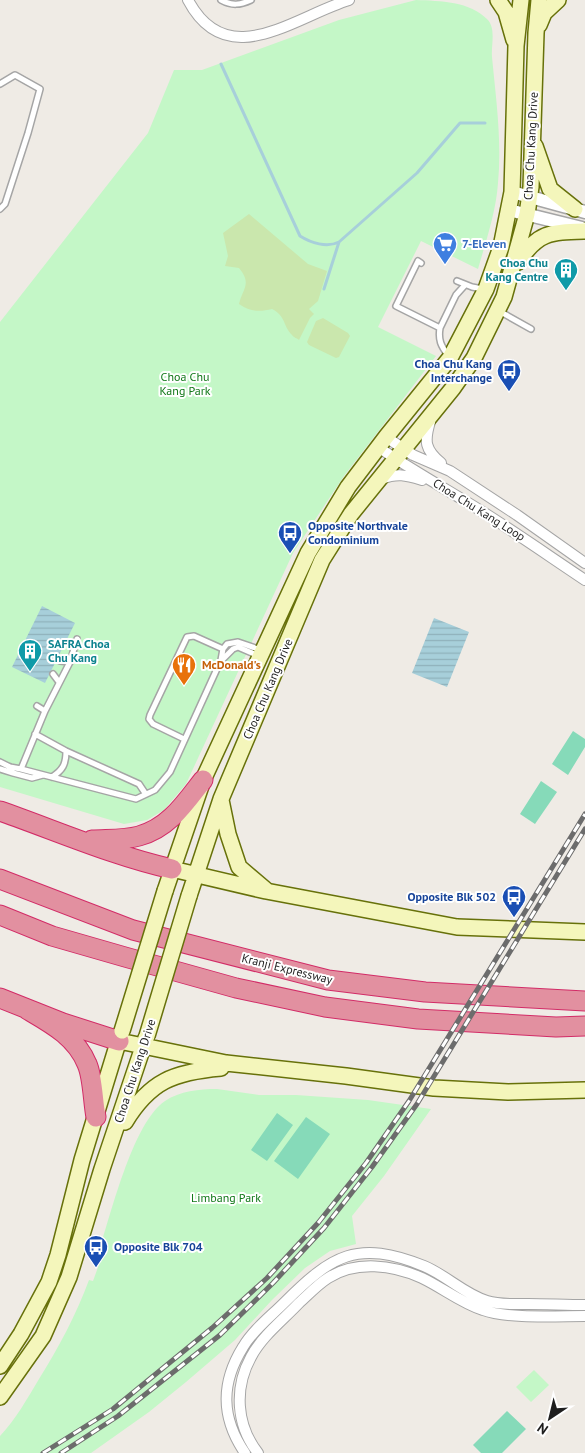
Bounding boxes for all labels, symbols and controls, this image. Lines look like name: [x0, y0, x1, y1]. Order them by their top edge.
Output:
street label: Choa Chu Kang Drive: [520, 92, 541, 200]
supermarket icon: 7-Eleven: [432, 231, 458, 265]
place label: 7-Eleven: [462, 236, 506, 251]
place label: Choa Chu Kang Centre: [486, 255, 548, 284]
building icon: Choa Chu Kang Centre: [553, 257, 579, 291]
place label: Choa Chu Kang Interchange: [415, 356, 492, 385]
bus stop icon: Choa Chu Kang Interchange: [496, 358, 522, 392]
park label: Choa Chu Kang Park: [159, 369, 211, 398]
street label: Choa Chu Kang Loop: [430, 475, 528, 544]
place label: Opposite Northvale Condominium: [308, 518, 408, 547]
bus stop icon: Opposite Northvale Condominium: [277, 520, 303, 554]
place label: SAFRA Choa Chu Kang: [48, 636, 110, 665]
street label: Choa Chu Kang Drive: [240, 636, 296, 742]
building icon: SAFRA Choa Chu Kang: [17, 638, 43, 672]
restaurant icon: McDonald's: [171, 652, 197, 686]
place label: McDonald's: [202, 657, 261, 672]
bus stop icon: Opposite Blk 502: [501, 884, 527, 918]
place label: Opposite Blk 502: [407, 889, 496, 904]
street label: Kranji Expressway: [240, 950, 334, 987]
street label: Choa Chu Kang Drive: [111, 1017, 158, 1125]
park label: Limbang Park: [191, 1190, 261, 1205]
bus stop icon: Opposite Blk 704: [83, 1234, 109, 1268]
place label: Opposite Blk 704: [114, 1239, 203, 1254]
north arrow: [525, 1393, 575, 1443]
text: N: [534, 1419, 551, 1439]

